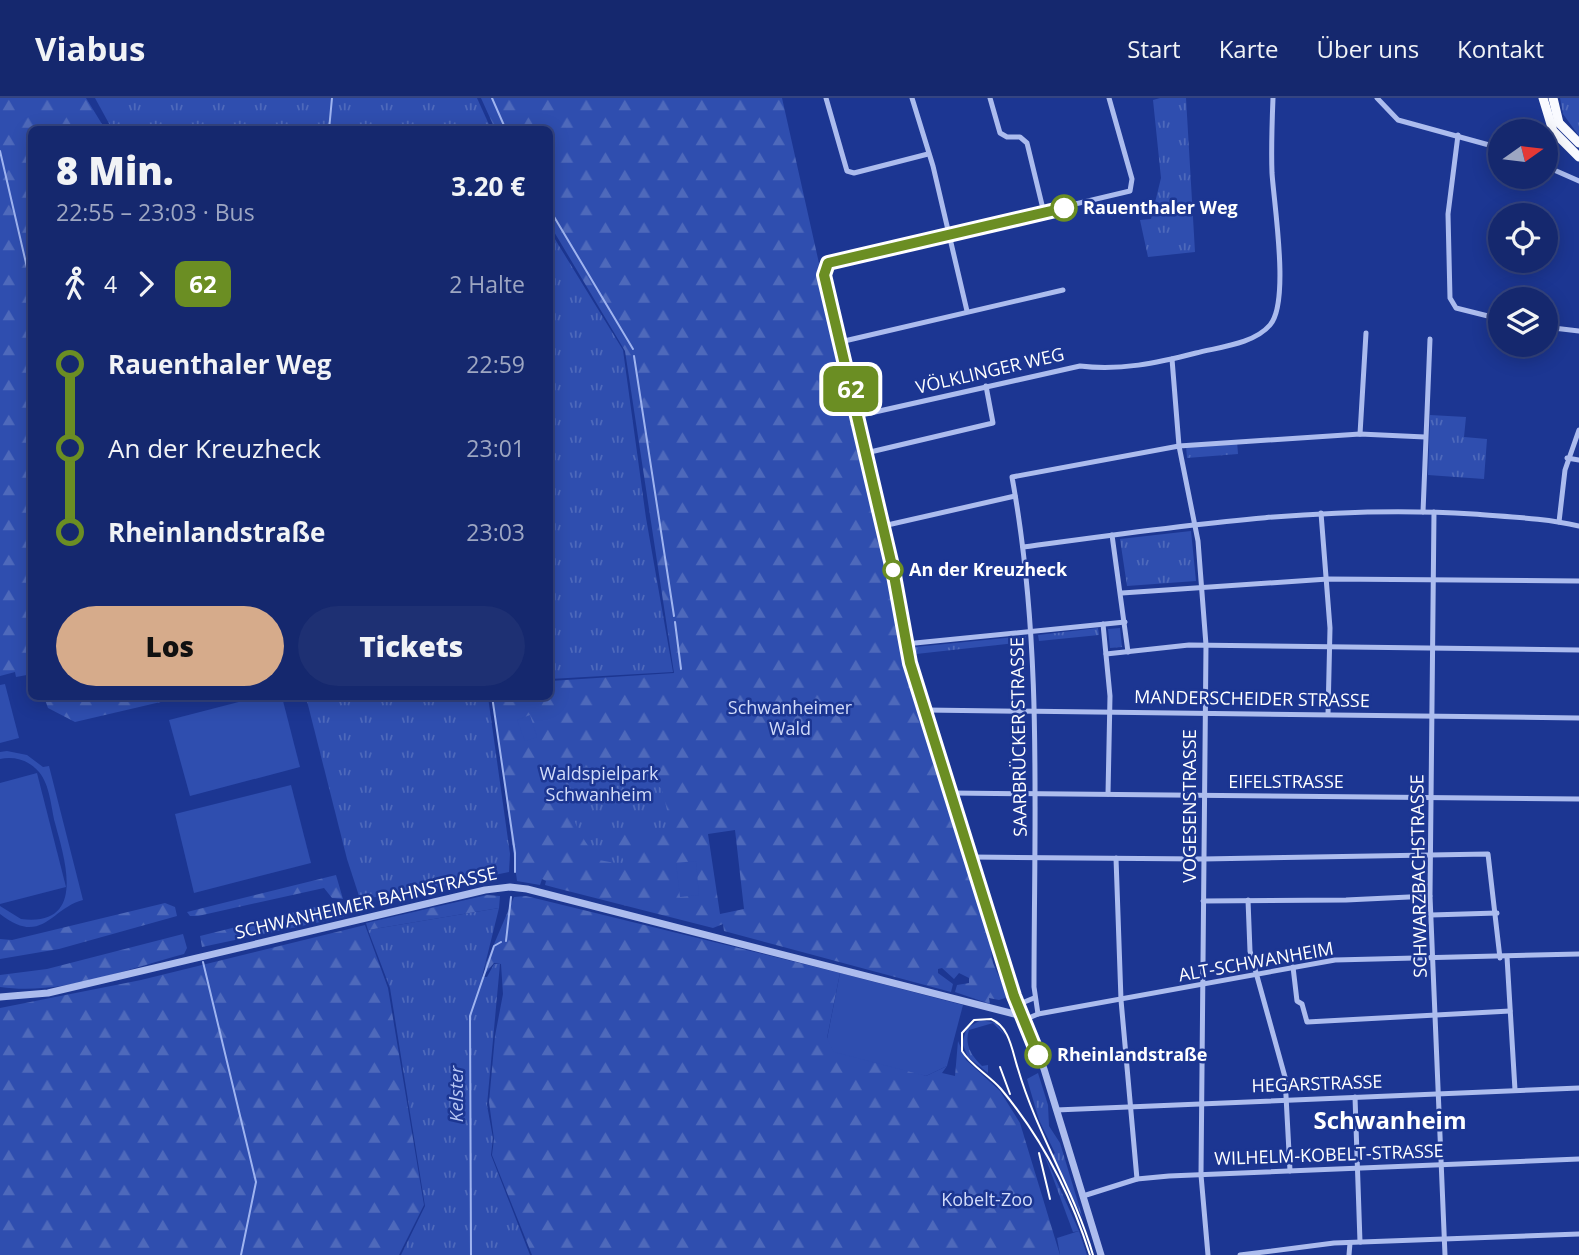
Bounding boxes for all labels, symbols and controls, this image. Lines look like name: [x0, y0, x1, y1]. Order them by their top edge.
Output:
text: Viabus: [35, 26, 145, 71]
text: Start: [1127, 32, 1181, 65]
text: Karte: [1219, 32, 1279, 65]
text: Über uns: [1317, 32, 1419, 65]
text: Kontakt: [1457, 32, 1544, 65]
north arrow: [1488, 119, 1558, 189]
map controls: [1488, 119, 1558, 357]
text: 8 Min.: [56, 144, 174, 196]
text: 3.20 €: [451, 168, 525, 204]
marker: Rauenthaler Weg: [1051, 195, 1077, 221]
place label: Rauenthaler Weg: [1083, 195, 1238, 219]
text: 22:55 – 23:03 · Bus: [56, 196, 255, 228]
button: locate: [1488, 203, 1558, 273]
icon: walk: [56, 265, 94, 303]
icon: forward: [127, 265, 165, 303]
text: 62: [189, 267, 217, 300]
text: 4: [104, 268, 117, 300]
text: 2 Halte: [449, 268, 525, 300]
button: layers: [1488, 287, 1558, 357]
street label: VÖLKLINGER WEG: [913, 341, 1066, 399]
text: Rauenthaler Weg: [108, 346, 332, 382]
text: 22:59: [466, 348, 525, 380]
line badge: 62: [820, 366, 882, 412]
text: 62: [837, 372, 865, 405]
text: An der Kreuzheck: [108, 430, 321, 466]
text: 23:01: [466, 432, 525, 464]
text: Rheinlandstraße: [108, 514, 325, 550]
text: 23:03: [466, 516, 525, 548]
place label: An der Kreuzheck: [909, 557, 1068, 581]
marker: An der Kreuzheck: [883, 560, 903, 580]
button: Los: [56, 606, 284, 686]
button: Tickets: [298, 606, 525, 686]
street label: SAARBRÜCKER STRASSE: [1004, 637, 1032, 837]
street label: MANDERSCHEIDER STRASSE: [1134, 684, 1370, 712]
park label: Schwanheimer Wald: [728, 695, 853, 740]
street label: VOGESENSTRASSE: [1177, 729, 1201, 883]
park label: Waldspielpark Schwanheim: [540, 761, 659, 806]
street label: EIFELSTRASSE: [1228, 769, 1344, 793]
street label: SCHWARZBACHSTRASSE: [1404, 774, 1432, 978]
street label: SCHWANHEIMER BAHNSTRASSE: [232, 860, 499, 944]
street label: ALT-SCHWANHEIM: [1176, 936, 1335, 986]
marker: Rheinlandstraße: [1025, 1042, 1051, 1068]
place label: Rheinlandstraße: [1057, 1042, 1208, 1066]
water label: Kelster: [443, 1064, 469, 1122]
street label: HEGARSTRASSE: [1251, 1069, 1383, 1097]
district label: Schwanheim: [1314, 1103, 1467, 1136]
street label: WILHELM-KOBELT-STRASSE: [1214, 1138, 1444, 1170]
park label: Kobelt-Zoo: [941, 1187, 1033, 1211]

